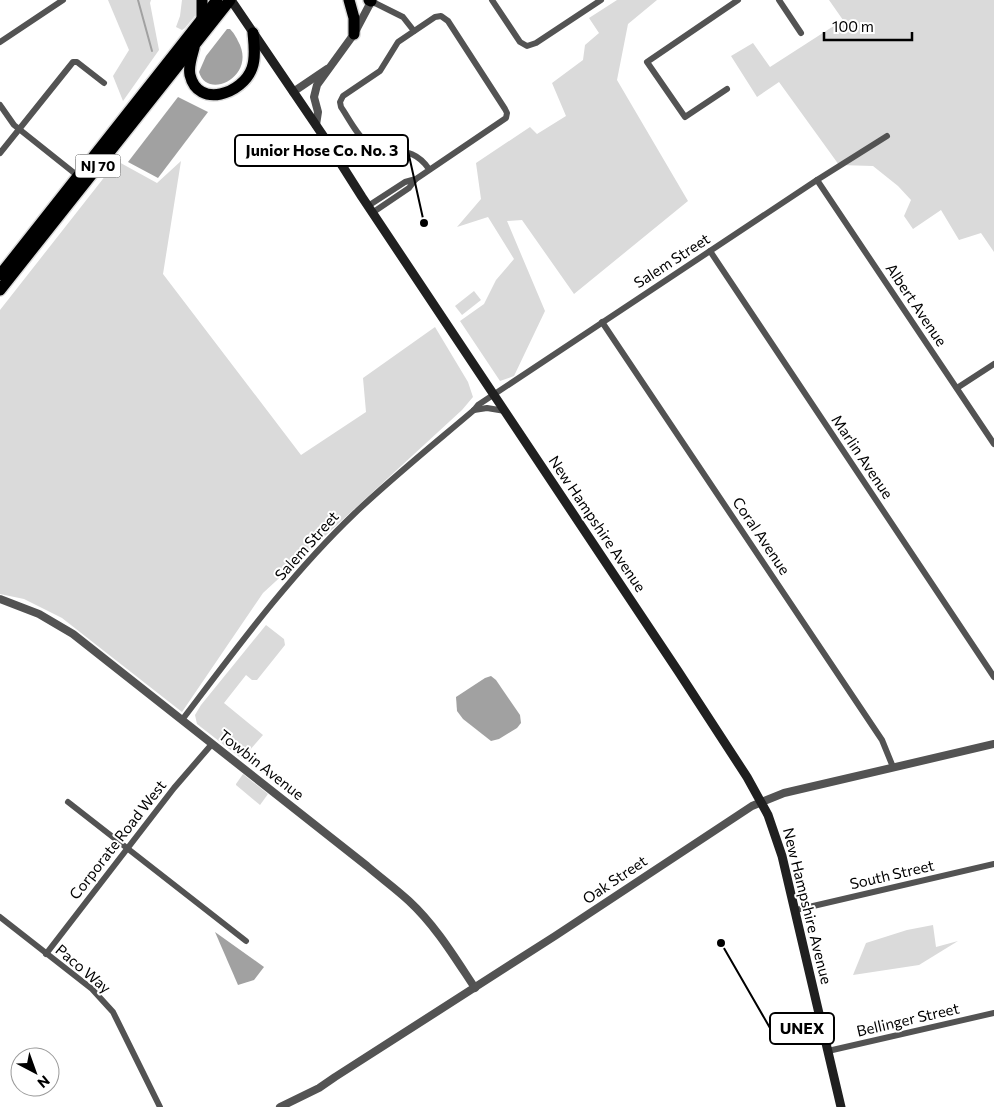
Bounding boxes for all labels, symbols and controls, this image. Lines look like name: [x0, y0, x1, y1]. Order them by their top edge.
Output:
scale bar: [824, 10, 912, 42]
text: 100 m: [832, 17, 874, 35]
callout: Junior Hose Co. No. 3: [235, 135, 408, 166]
text: Junior Hose Co. No. 3: [246, 140, 398, 159]
road number: NJ 70: [76, 154, 120, 178]
street label: Salem Street: [630, 229, 713, 291]
street label: Albert Avenue: [883, 260, 951, 349]
street label: Marlin Avenue: [828, 411, 898, 502]
street label: New Hampshire Avenue: [545, 452, 650, 595]
street label: Coral Avenue: [729, 493, 794, 578]
street label: Salem Street: [271, 507, 342, 584]
street label: Towbin Avenue: [215, 725, 308, 803]
street label: Corporate Road West: [65, 776, 169, 903]
street label: New Hampshire Avenue: [780, 826, 836, 986]
street label: Oak Street: [579, 851, 650, 907]
street label: South Street: [848, 856, 936, 892]
street label: Paco Way: [52, 940, 115, 997]
street label: Bellinger Street: [855, 998, 961, 1040]
callout: UNEX: [770, 1013, 834, 1044]
text: UNEX: [780, 1018, 824, 1037]
north arrow: [10, 1047, 60, 1097]
text: N: [34, 1072, 53, 1092]

